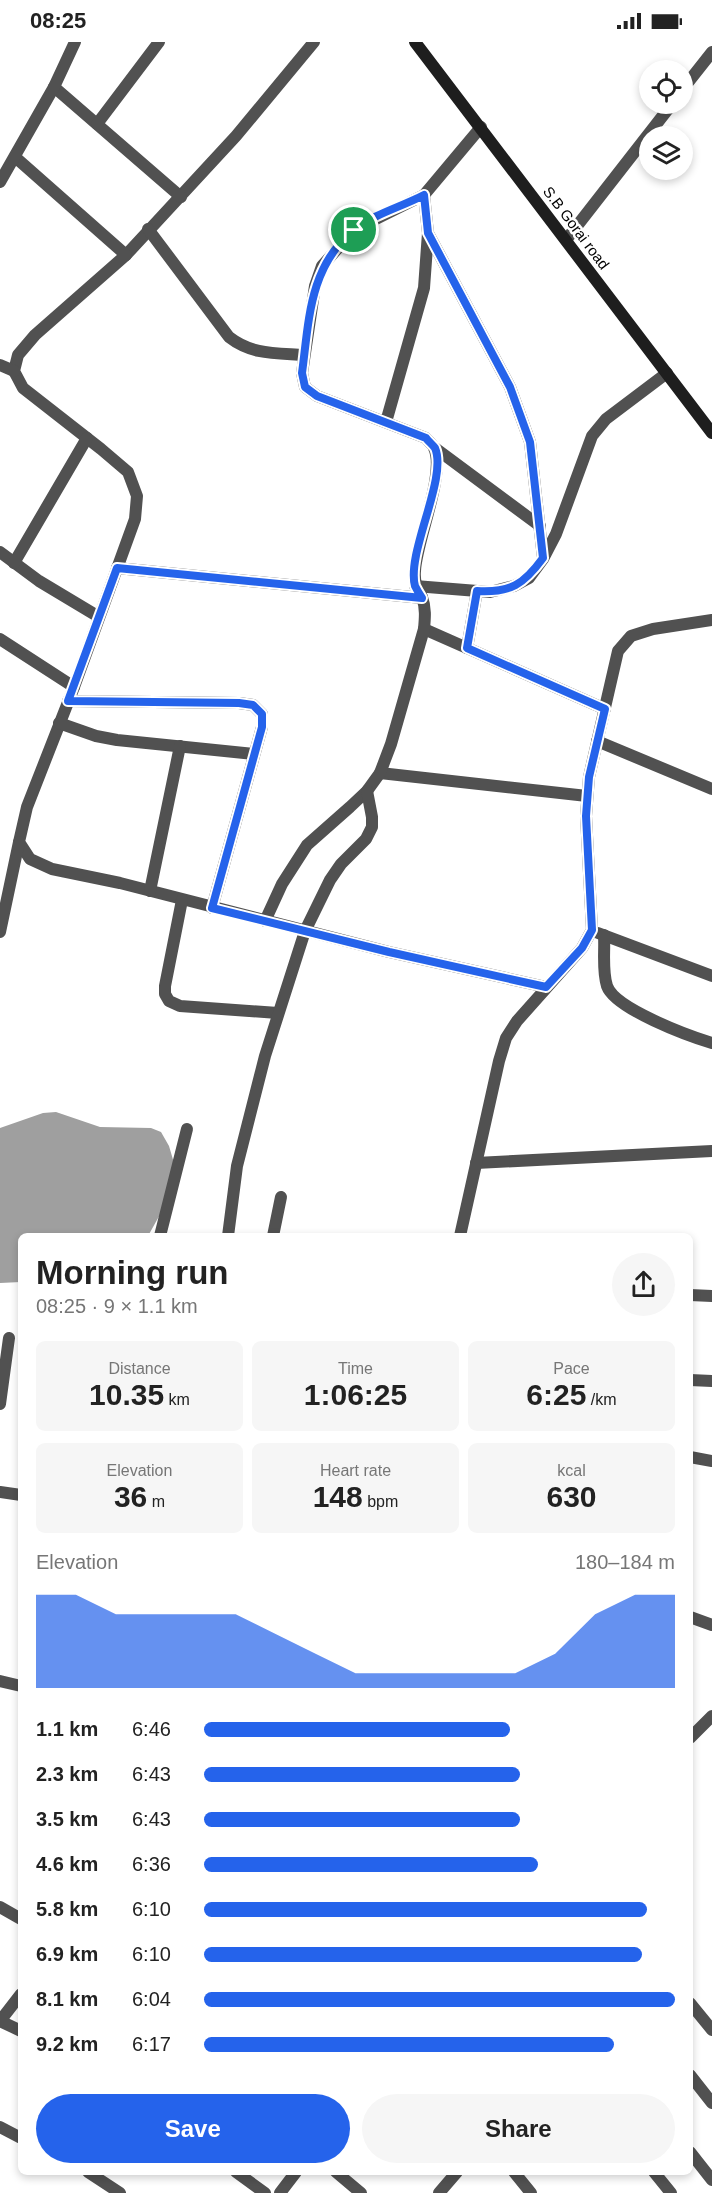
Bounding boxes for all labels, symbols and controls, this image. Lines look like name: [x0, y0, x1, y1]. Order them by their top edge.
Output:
text: 08:25: [30, 8, 86, 33]
map controls: [639, 60, 693, 180]
button: locate: [639, 60, 693, 114]
button: layers: [639, 126, 693, 180]
street label: S.B Gorai road: [540, 183, 613, 272]
pin: [328, 204, 379, 255]
icon: arrive: [337, 213, 370, 246]
button: share: [612, 1253, 675, 1316]
text: Morning run: [36, 1254, 228, 1291]
text: 08:25 · 9 × 1.1 km: [36, 1295, 198, 1317]
text: Distance: [108, 1360, 171, 1377]
text: Time: [338, 1360, 373, 1377]
text: Pace: [553, 1360, 590, 1377]
text: 10.35: [89, 1378, 164, 1411]
text: 1:06:25: [304, 1378, 407, 1411]
text: 6:25: [526, 1378, 586, 1411]
text: km: [164, 1391, 190, 1408]
text: /km: [586, 1391, 617, 1408]
text: Elevation: [107, 1462, 172, 1479]
text: Heart rate: [320, 1462, 391, 1479]
text: kcal: [557, 1462, 586, 1479]
text: 36: [114, 1480, 147, 1513]
text: 148: [313, 1480, 363, 1513]
text: 630: [546, 1480, 597, 1513]
text: m: [147, 1493, 165, 1510]
text: bpm: [363, 1493, 398, 1510]
text: Elevation: [36, 1551, 118, 1573]
text: 180–184 m: [575, 1551, 675, 1573]
text: 1.1 km: [36, 1718, 98, 1740]
text: 6:46: [132, 1718, 171, 1740]
text: 2.3 km: [36, 1763, 98, 1785]
text: 6:43: [132, 1763, 171, 1785]
text: 3.5 km: [36, 1808, 98, 1830]
text: 6:43: [132, 1808, 171, 1830]
text: 4.6 km: [36, 1853, 98, 1875]
text: 6:36: [132, 1853, 171, 1875]
text: 5.8 km: [36, 1898, 98, 1920]
text: 6:10: [132, 1898, 171, 1920]
text: 6.9 km: [36, 1943, 98, 1965]
text: 6:10: [132, 1943, 171, 1965]
text: 8.1 km: [36, 1988, 98, 2010]
text: 6:04: [132, 1988, 171, 2010]
text: 9.2 km: [36, 2033, 98, 2055]
text: 6:17: [132, 2033, 171, 2055]
button: Save: [36, 2094, 350, 2163]
button: Share: [362, 2094, 675, 2163]

